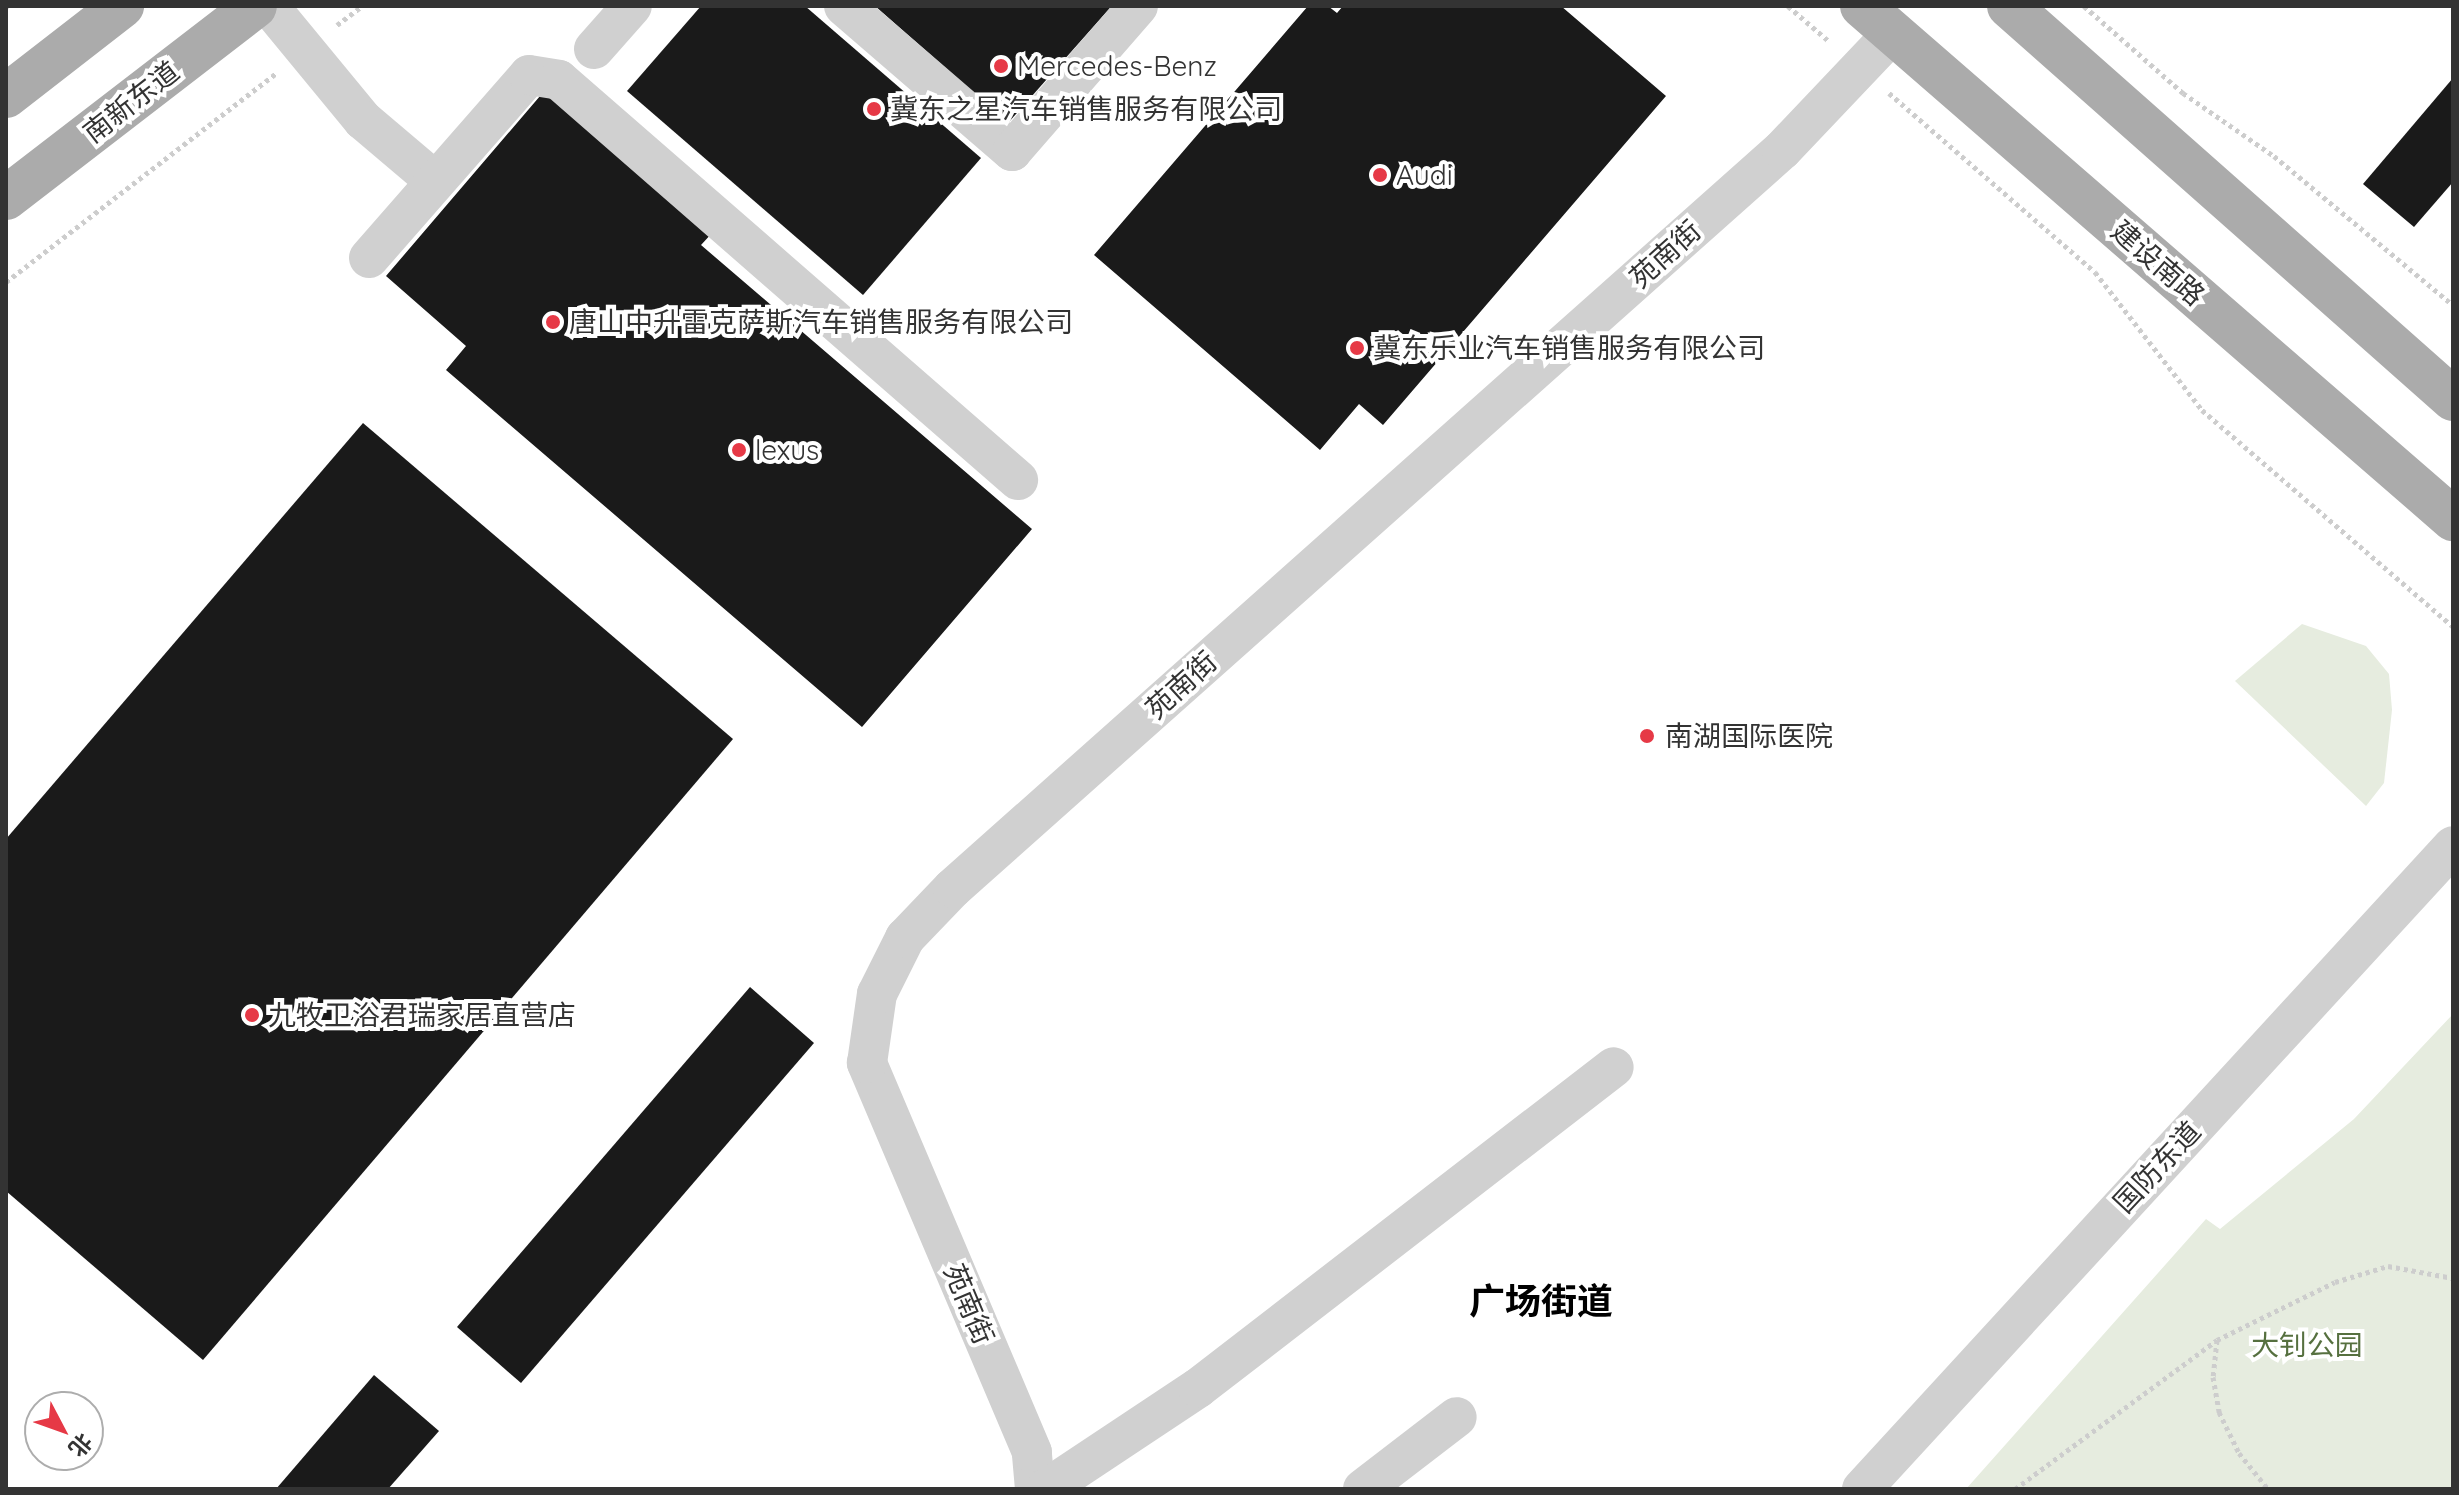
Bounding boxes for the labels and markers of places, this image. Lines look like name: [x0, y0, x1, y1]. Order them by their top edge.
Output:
place label: Mercedes-Benz: [1017, 49, 1217, 83]
marker: Mercedes-Benz: [992, 57, 1010, 75]
place label: 冀东之星汽车销售服务有限公司: [890, 92, 1282, 126]
marker: 冀东之星汽车销售服务有限公司: [865, 100, 883, 118]
place label: Audi: [1396, 158, 1453, 192]
marker: Audi: [1371, 166, 1389, 184]
place label: 唐山中升雷克萨斯汽车销售服务有限公司: [569, 305, 1073, 339]
marker: 唐山中升雷克萨斯汽车销售服务有限公司: [544, 313, 562, 331]
place label: 冀东乐业汽车销售服务有限公司: [1373, 331, 1765, 365]
marker: 冀东乐业汽车销售服务有限公司: [1348, 339, 1366, 357]
place label: lexus: [755, 433, 819, 467]
marker: lexus: [730, 441, 748, 459]
place label: 南湖国际医院: [1665, 719, 1833, 753]
marker: 南湖国际医院: [1636, 725, 1658, 747]
place label: 九牧卫浴君瑞家居直营店: [268, 998, 576, 1032]
marker: 九牧卫浴君瑞家居直营店: [243, 1006, 261, 1024]

